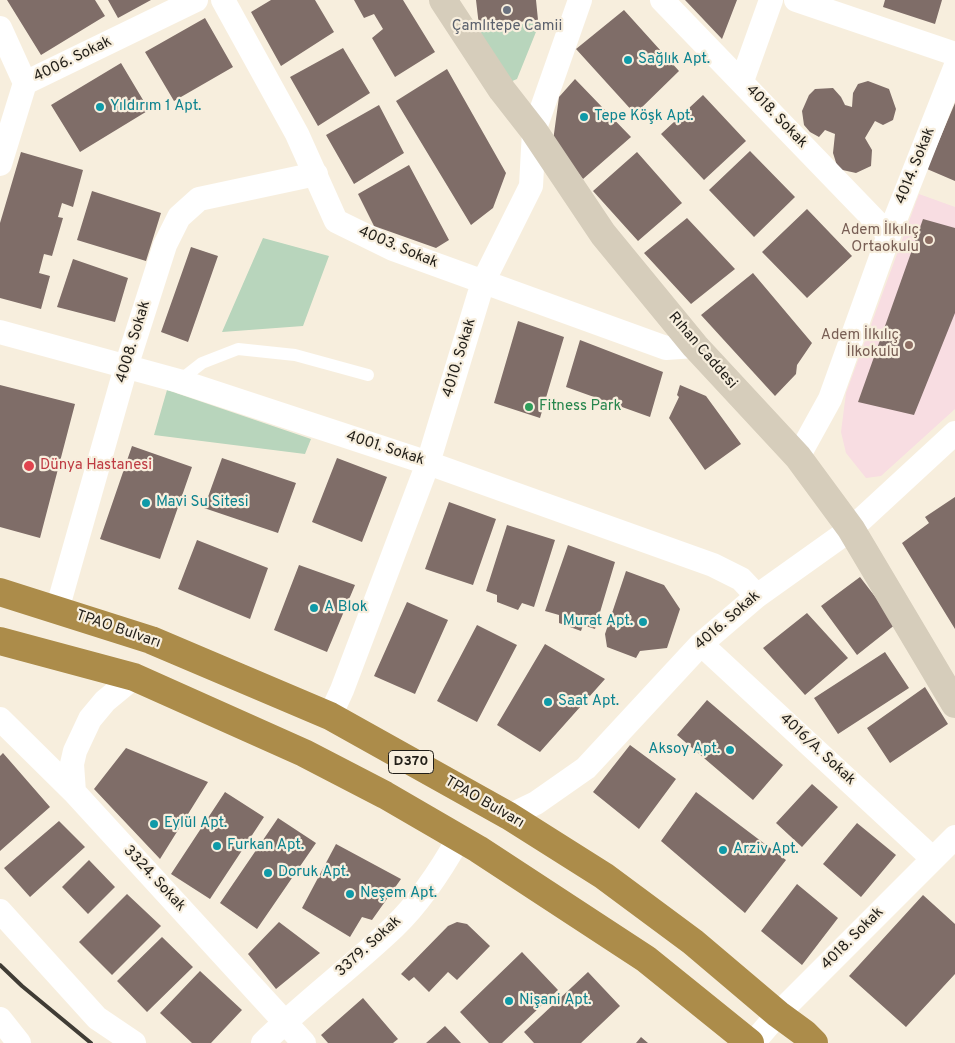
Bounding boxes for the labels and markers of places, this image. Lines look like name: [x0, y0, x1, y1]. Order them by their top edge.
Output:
marker: Çamlıtepe Camii: [501, 4, 513, 16]
place label: Çamlıtepe Camii: [452, 18, 562, 36]
place label: Sağlık Apt.: [638, 51, 710, 69]
marker: Sağlık Apt.: [622, 54, 634, 66]
place label: Yıldırım 1 Apt.: [110, 98, 201, 116]
marker: Yıldırım 1 Apt.: [94, 101, 106, 113]
place label: Tepe Köşk Apt.: [594, 108, 693, 126]
marker: Tepe Köşk Apt.: [578, 111, 590, 123]
place label: Adem İlkılıç Ortaokulu: [841, 222, 919, 257]
marker: Adem İlkılıç Ortaokulu: [923, 234, 935, 246]
place label: Adem İlkılıç İlkokulu: [821, 327, 899, 362]
marker: Adem İlkılıç İlkokulu: [903, 339, 915, 351]
place label: Fitness Park: [539, 398, 621, 416]
marker: Fitness Park: [523, 401, 535, 413]
place label: Dünya Hastanesi: [40, 457, 152, 475]
marker: Dünya Hastanesi: [22, 459, 36, 473]
place label: Mavi Su Sitesi: [156, 494, 249, 512]
marker: Mavi Su Sitesi: [140, 497, 152, 509]
place label: A Blok: [324, 599, 368, 617]
marker: A Blok: [308, 602, 320, 614]
place label: Murat Apt.: [563, 613, 633, 631]
marker: Murat Apt.: [637, 616, 649, 628]
place label: Saat Apt.: [558, 693, 619, 711]
marker: Saat Apt.: [542, 696, 554, 708]
place label: Aksoy Apt.: [648, 741, 720, 759]
marker: Aksoy Apt.: [724, 744, 736, 756]
place label: Eylül Apt.: [164, 815, 227, 833]
marker: Eylül Apt.: [148, 818, 160, 830]
place label: Furkan Apt.: [227, 837, 304, 855]
marker: Furkan Apt.: [211, 840, 223, 852]
place label: Arziv Apt.: [733, 841, 799, 859]
marker: Arziv Apt.: [717, 844, 729, 856]
place label: Doruk Apt.: [278, 864, 349, 882]
marker: Doruk Apt.: [262, 867, 274, 879]
place label: Neşem Apt.: [360, 885, 437, 903]
marker: Neşem Apt.: [344, 888, 356, 900]
place label: Nişani Apt.: [519, 992, 591, 1010]
marker: Nişani Apt.: [503, 995, 515, 1007]

